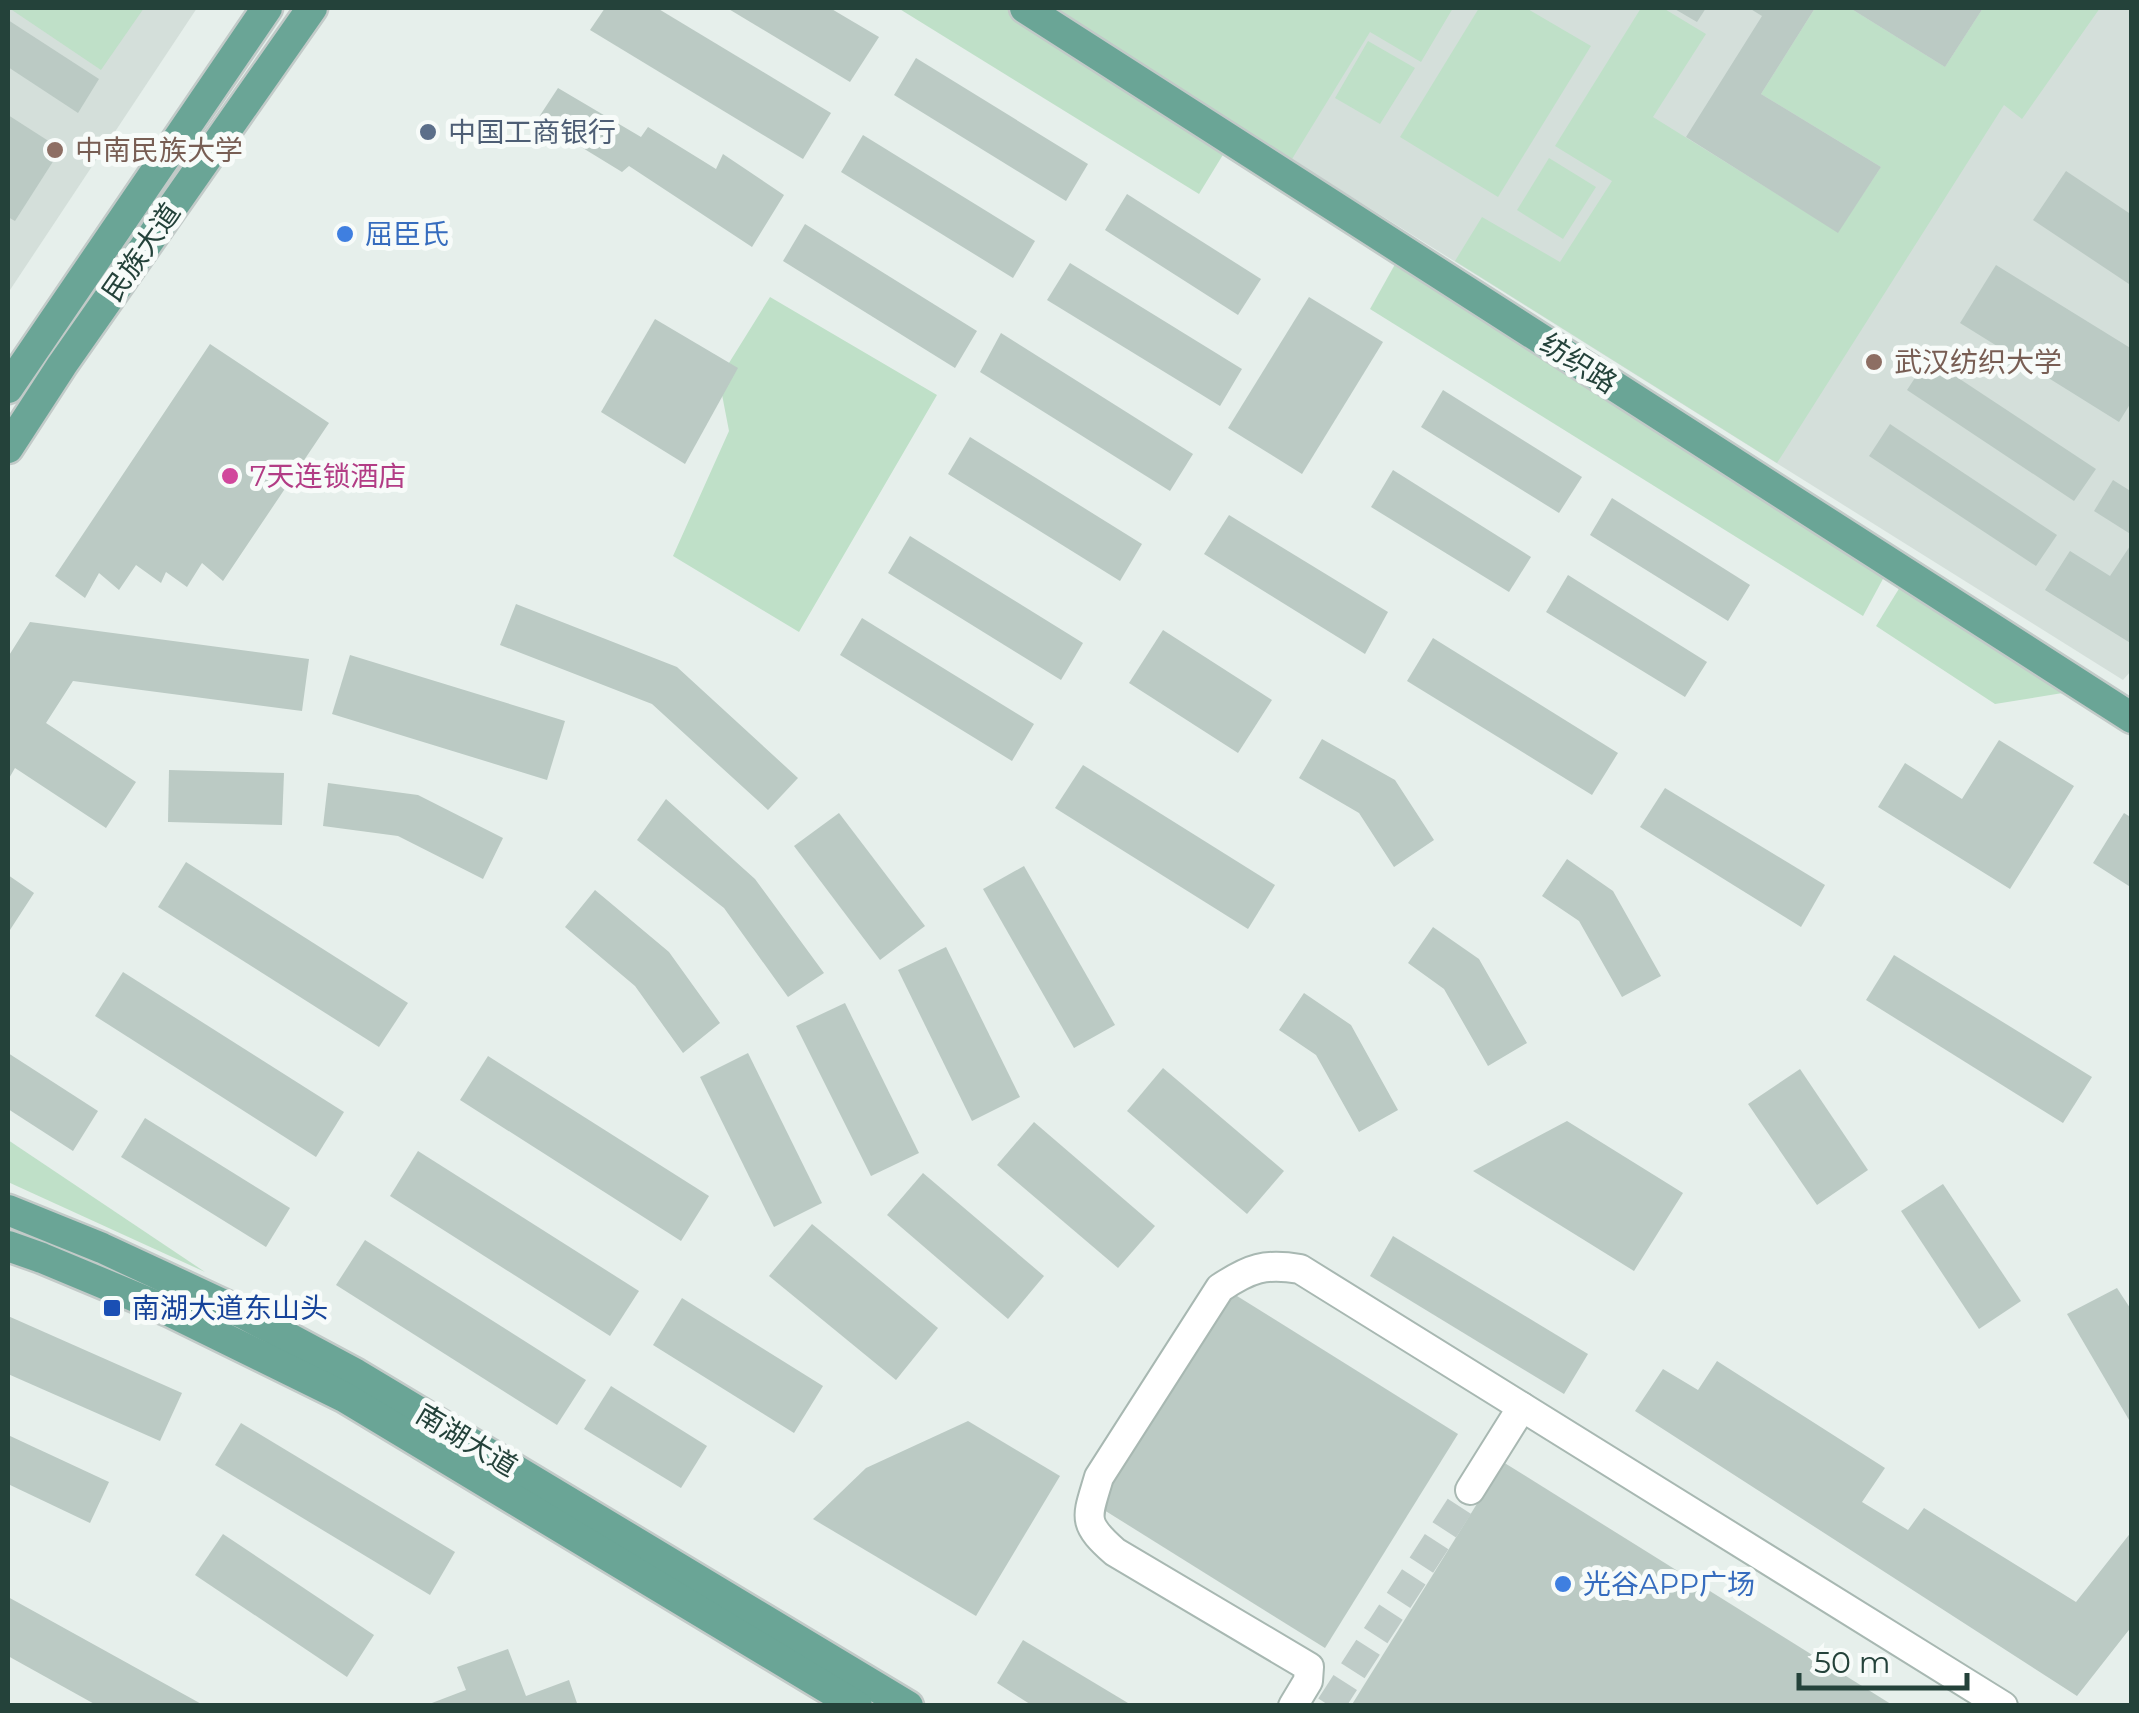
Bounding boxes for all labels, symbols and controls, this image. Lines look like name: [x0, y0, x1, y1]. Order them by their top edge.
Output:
place label: 中国工商银行: [448, 115, 616, 149]
marker: 中国工商银行: [417, 121, 439, 143]
place label: 中南民族大学: [75, 133, 243, 167]
marker: 中南民族大学: [44, 139, 66, 161]
street label: 民族大道: [95, 196, 187, 308]
place label: 屈臣氏: [365, 217, 449, 251]
marker: 屈臣氏: [334, 223, 356, 245]
street label: 纺织路: [1535, 326, 1623, 400]
place label: 武汉纺织大学: [1894, 345, 2062, 379]
marker: 武汉纺织大学: [1863, 351, 1885, 373]
place label: 7天连锁酒店: [250, 459, 407, 493]
marker: 7天连锁酒店: [219, 465, 241, 487]
place label: 南湖大道东山头: [132, 1291, 328, 1325]
marker: 南湖大道东山头: [101, 1297, 123, 1319]
street label: 南湖大道: [410, 1397, 524, 1483]
place label: 光谷APP广场: [1583, 1567, 1755, 1601]
marker: 光谷APP广场: [1552, 1573, 1574, 1595]
scale bar: [1799, 1628, 1966, 1690]
text: 50 m: [1814, 1644, 1891, 1681]

